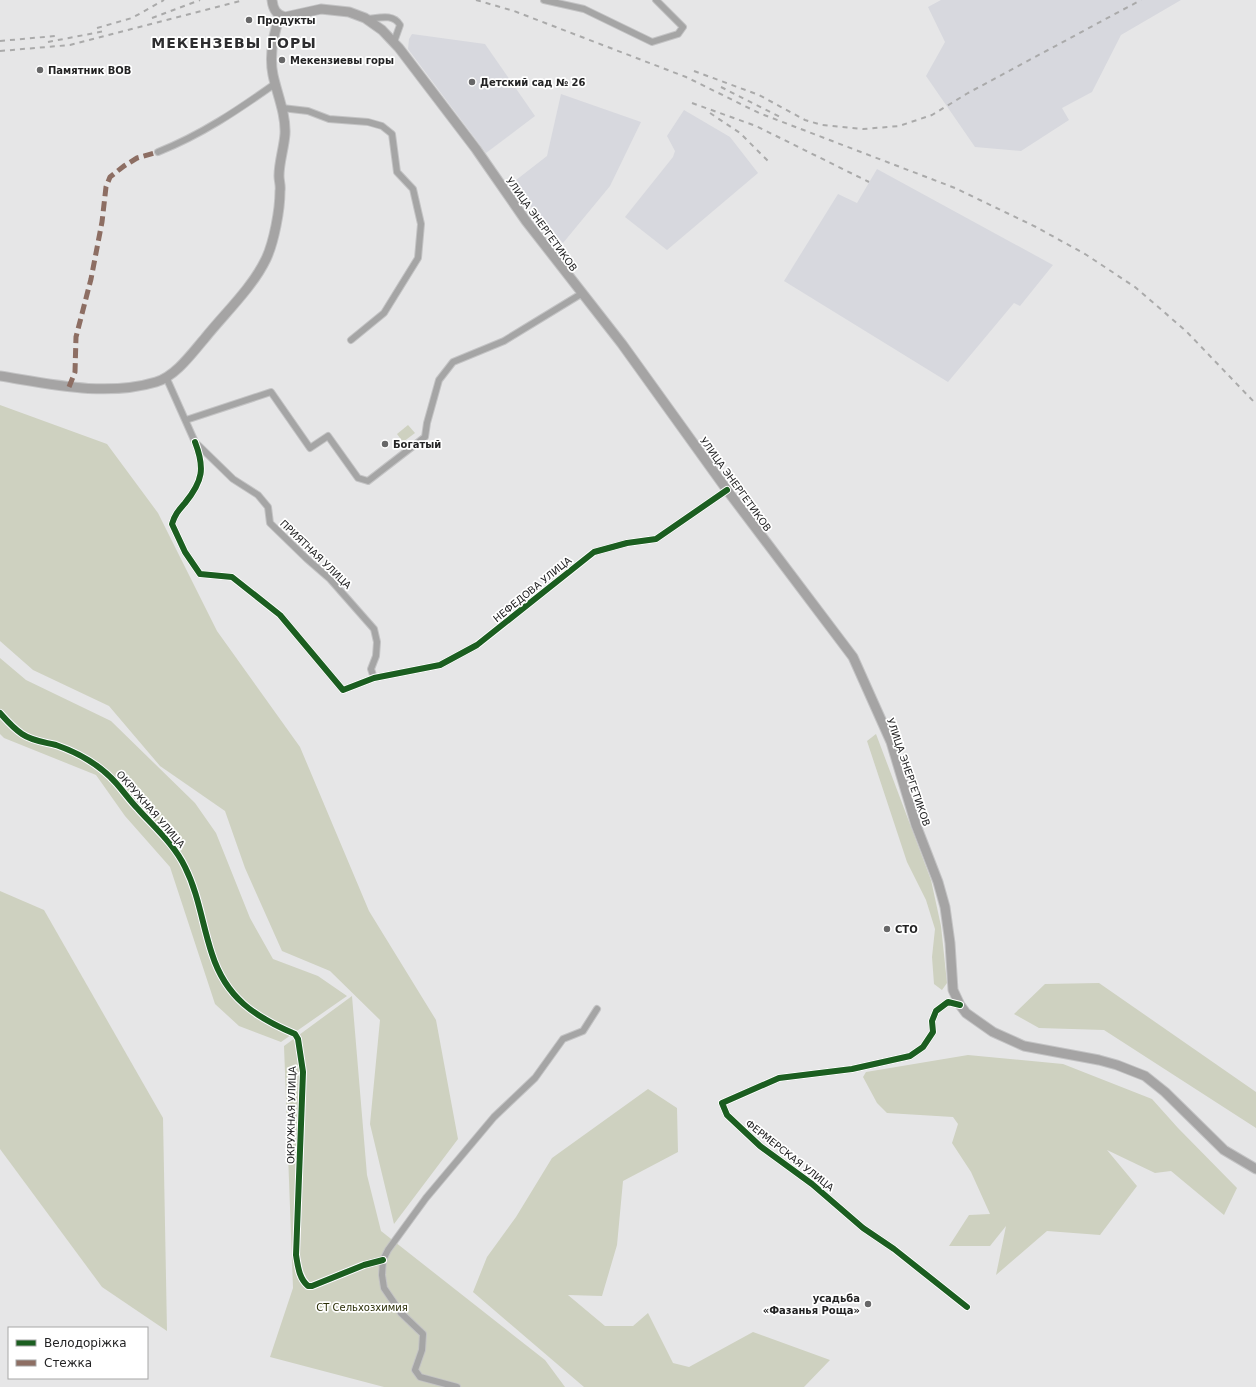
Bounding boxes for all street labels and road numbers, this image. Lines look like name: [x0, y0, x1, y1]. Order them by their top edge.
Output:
street label: УЛИЦА ЭНЕРГЕТИКОВ: [504, 175, 579, 274]
street label: УЛИЦА ЭНЕРГЕТИКОВ: [698, 435, 773, 534]
street label: ПРИЯТНАЯ УЛИЦА: [278, 518, 353, 591]
street label: НЕФЕДОВА УЛИЦА: [491, 554, 574, 624]
street label: УЛИЦА ЭНЕРГЕТИКОВ: [885, 717, 932, 828]
street label: ОКРУЖНАЯ УЛИЦА: [114, 769, 187, 850]
street label: ОКРУЖНАЯ УЛИЦА: [285, 1066, 298, 1164]
street label: ФЕРМЕРСКАЯ УЛИЦА: [743, 1118, 836, 1193]

